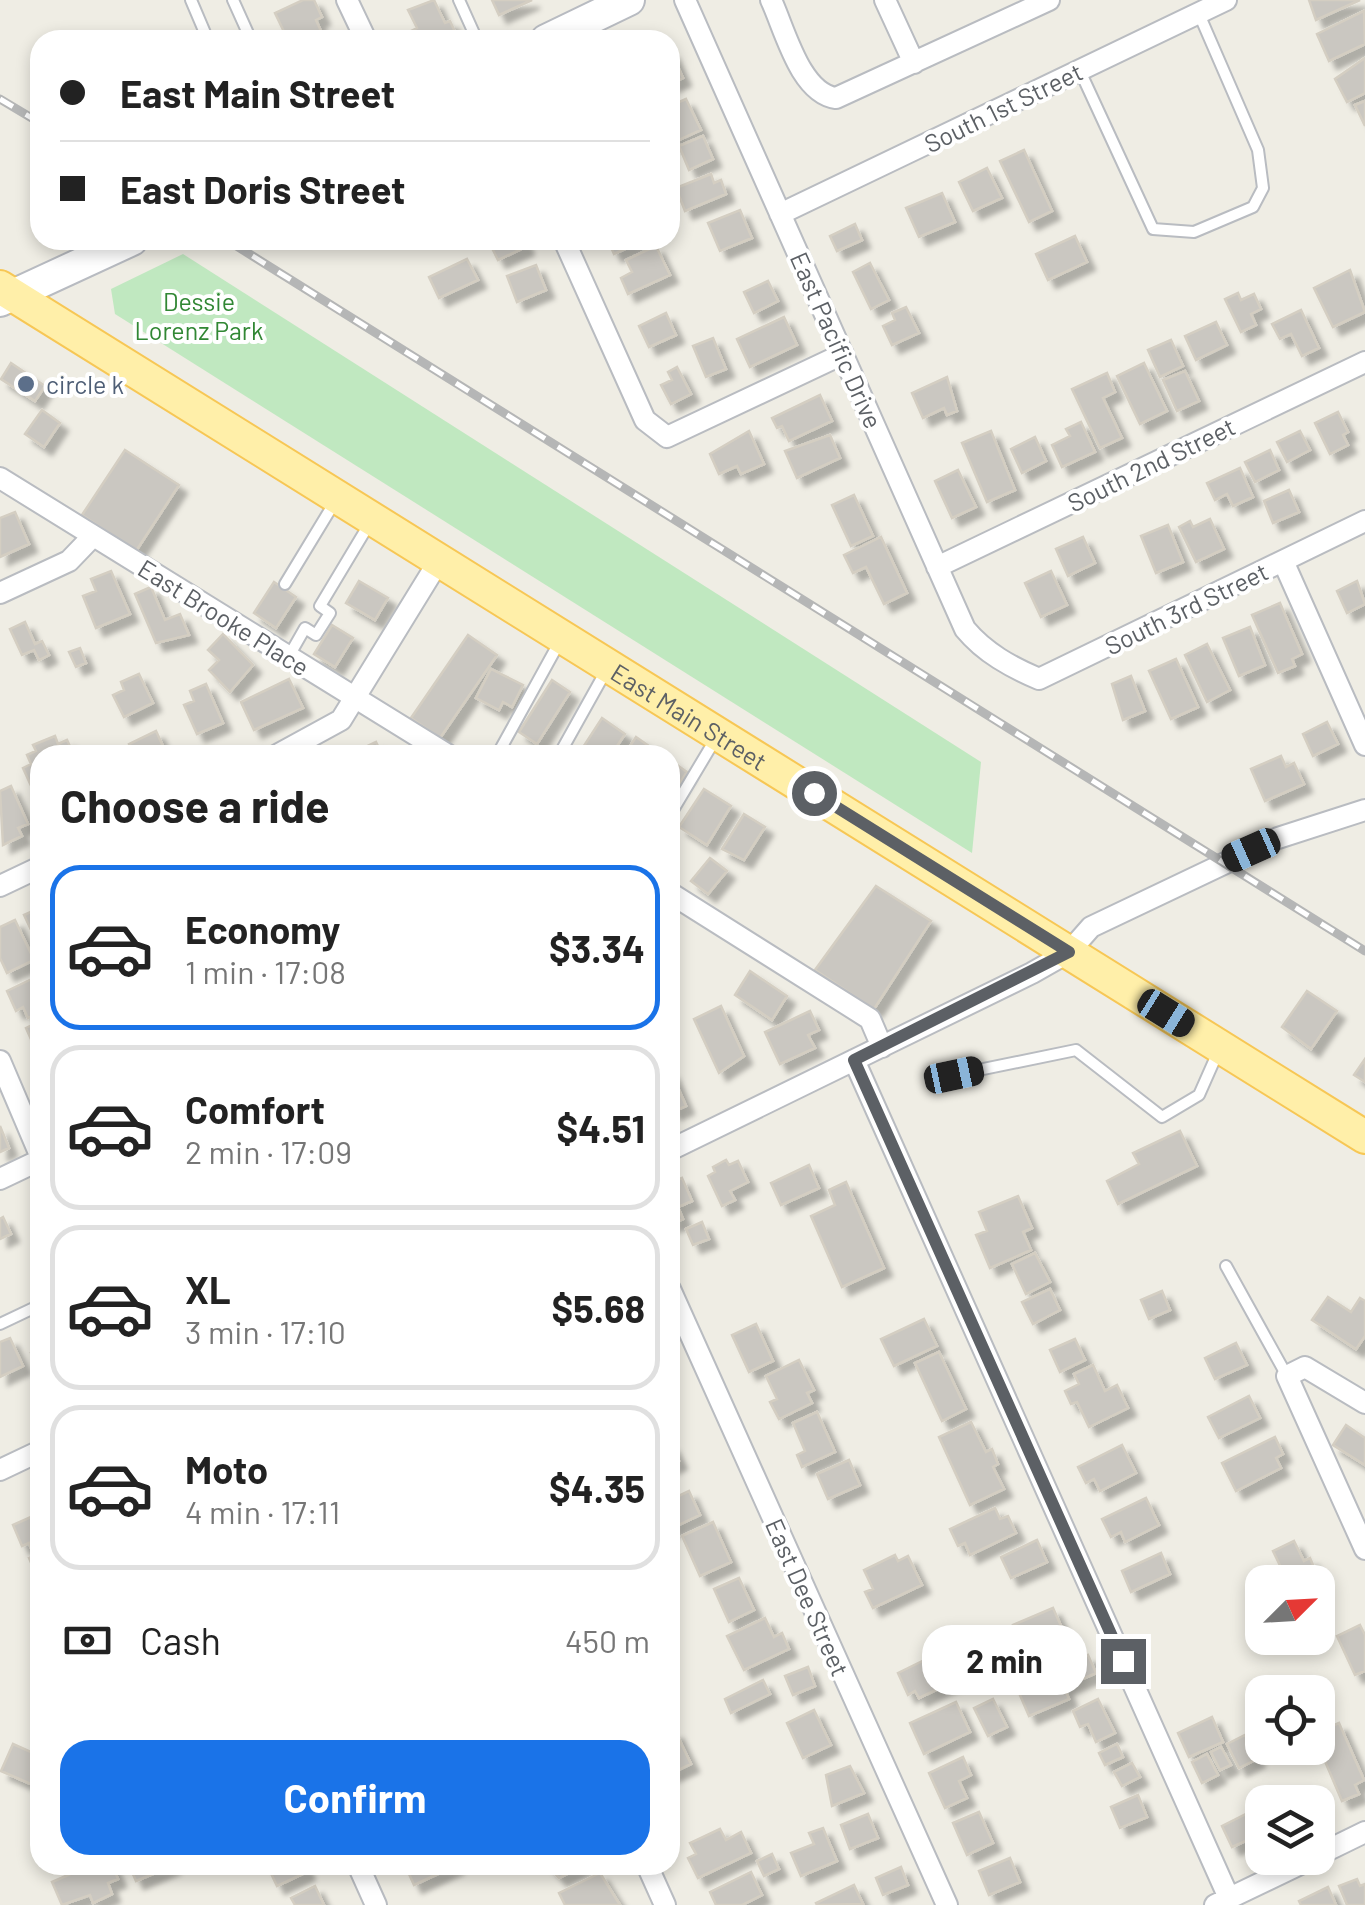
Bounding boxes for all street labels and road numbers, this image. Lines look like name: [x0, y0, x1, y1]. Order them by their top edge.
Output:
street label: South 1st Street: [919, 56, 1087, 158]
street label: East Pacific Drive: [785, 247, 889, 433]
street label: South 2nd Street: [1062, 410, 1240, 518]
street label: East Brooke Place: [133, 552, 315, 682]
street label: South 3rd Street: [1099, 556, 1273, 660]
street label: East Main Street: [606, 656, 773, 776]
street label: East Dee Street: [760, 1514, 856, 1680]

